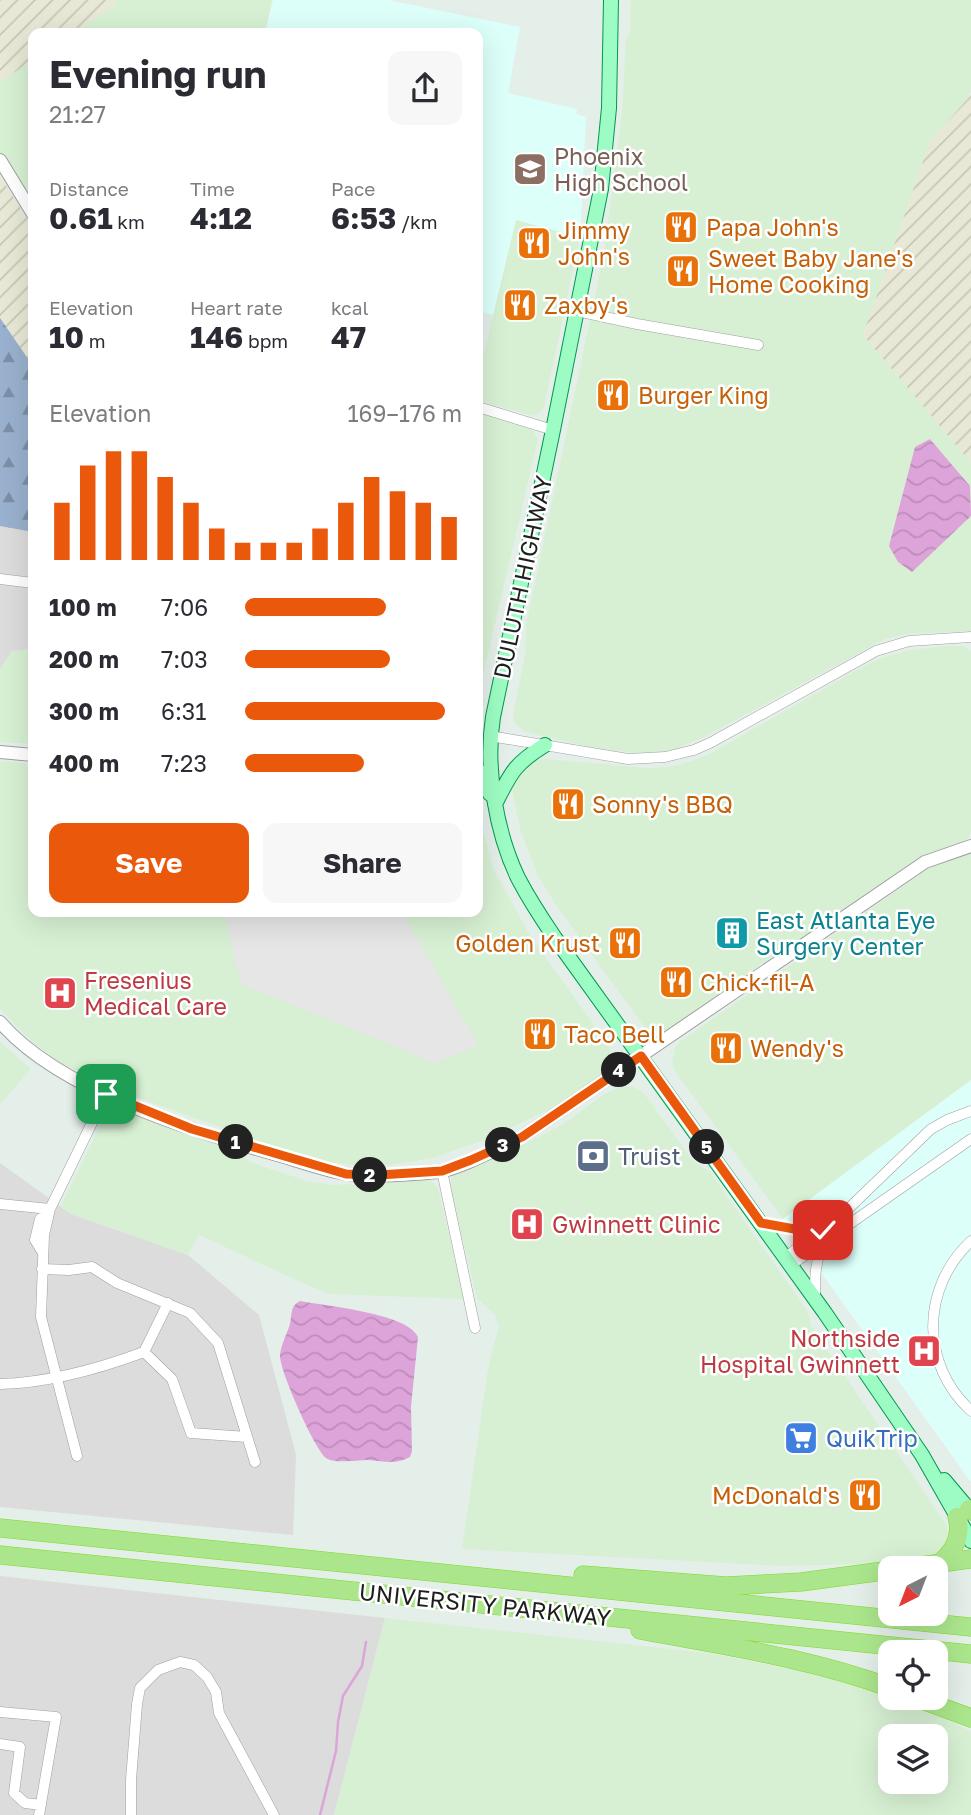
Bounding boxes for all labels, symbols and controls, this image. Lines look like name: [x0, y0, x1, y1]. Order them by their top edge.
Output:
text: Evening run: [49, 51, 267, 96]
button: share: [388, 51, 462, 125]
text: 21:27: [49, 100, 106, 128]
place label: Phoenix High School: [554, 142, 688, 196]
school or university icon: Phoenix High School: [511, 150, 549, 188]
text: Distance: [49, 177, 129, 200]
text: Time: [190, 177, 235, 200]
text: Pace: [331, 177, 375, 200]
text: 0.61: [49, 200, 113, 236]
text: 4:12: [190, 200, 252, 236]
text: 6:53: [331, 200, 396, 236]
restaurant icon: Papa John's: [662, 208, 700, 246]
text: km: [113, 210, 145, 233]
text: /km: [396, 210, 438, 233]
place label: Papa John's: [706, 213, 839, 241]
place label: Jimmy John's: [558, 216, 630, 270]
restaurant icon: Jimmy John's: [515, 224, 553, 262]
place label: Sweet Baby Jane's Home Cooking: [708, 244, 914, 298]
restaurant icon: Sweet Baby Jane's Home Cooking: [664, 252, 702, 290]
restaurant icon: Zaxby's: [501, 286, 539, 324]
place label: Zaxby's: [544, 291, 628, 319]
text: Elevation: [49, 296, 134, 319]
text: Heart rate: [190, 296, 283, 319]
text: kcal: [331, 296, 369, 319]
text: 10: [49, 319, 84, 355]
text: 146: [190, 319, 243, 355]
text: 47: [331, 319, 366, 355]
text: m: [84, 329, 106, 352]
text: bpm: [243, 329, 288, 352]
restaurant icon: Burger King: [594, 376, 632, 414]
place label: Burger King: [638, 381, 769, 409]
text: Elevation: [49, 399, 151, 427]
text: 169–176 m: [347, 399, 462, 427]
street label: DULUTH HIGHWAY: [487, 473, 557, 681]
text: 100 m: [49, 593, 117, 621]
text: 7:06: [161, 593, 208, 621]
text: 200 m: [49, 645, 119, 673]
text: 7:03: [161, 645, 208, 673]
text: 300 m: [49, 697, 119, 725]
text: 6:31: [161, 697, 206, 725]
text: 400 m: [49, 749, 119, 777]
text: 7:23: [161, 749, 207, 777]
restaurant icon: Sonny's BBQ: [549, 785, 587, 823]
place label: Sonny's BBQ: [592, 790, 733, 818]
button: Save: [49, 823, 249, 903]
button: Share: [263, 823, 462, 903]
place label: East Atlanta Eye Surgery Center: [756, 906, 935, 960]
building icon: East Atlanta Eye Surgery Center: [713, 914, 751, 952]
restaurant icon: Golden Krust: [606, 924, 644, 962]
place label: Golden Krust: [455, 929, 600, 957]
restaurant icon: Chick-fil-A: [657, 963, 695, 1001]
place label: Fresenius Medical Care: [84, 966, 227, 1020]
place label: Chick-fil-A: [700, 968, 814, 996]
hospital icon: Fresenius Medical Care: [41, 974, 79, 1012]
restaurant icon: Taco Bell: [521, 1015, 559, 1053]
place label: Taco Bell: [564, 1020, 665, 1048]
restaurant icon: Wendy's: [707, 1029, 745, 1067]
place label: Wendy's: [750, 1034, 844, 1062]
pin: 4: [602, 1052, 636, 1088]
text: 4: [613, 1058, 624, 1081]
pin: [76, 1064, 136, 1124]
icon: arrive: [87, 1075, 125, 1113]
pin: 1: [218, 1124, 254, 1160]
pin: 3: [486, 1128, 520, 1162]
text: 1: [231, 1130, 240, 1153]
pin: 5: [690, 1130, 724, 1164]
text: 3: [497, 1133, 508, 1156]
text: 5: [701, 1135, 712, 1158]
bank icon: Truist: [574, 1137, 612, 1175]
place label: Truist: [618, 1142, 681, 1170]
pin: 2: [352, 1158, 388, 1192]
text: 2: [364, 1163, 375, 1186]
pin: [793, 1200, 853, 1260]
hospital icon: Gwinnett Clinic: [508, 1205, 546, 1243]
place label: Gwinnett Clinic: [552, 1210, 721, 1238]
icon: check: [804, 1211, 842, 1249]
place label: Northside Hospital Gwinnett: [700, 1324, 900, 1378]
hospital icon: Northside Hospital Gwinnett: [905, 1332, 943, 1370]
supermarket icon: QuikTrip: [782, 1419, 820, 1457]
place label: QuikTrip: [826, 1424, 918, 1452]
restaurant icon: McDonald's: [846, 1476, 884, 1514]
place label: McDonald's: [712, 1481, 840, 1509]
north arrow: [878, 1556, 948, 1626]
map controls: [878, 1556, 948, 1794]
street label: UNIVERSITY PARKWAY: [358, 1577, 612, 1631]
button: locate: [878, 1640, 948, 1710]
button: layers: [878, 1724, 948, 1794]

